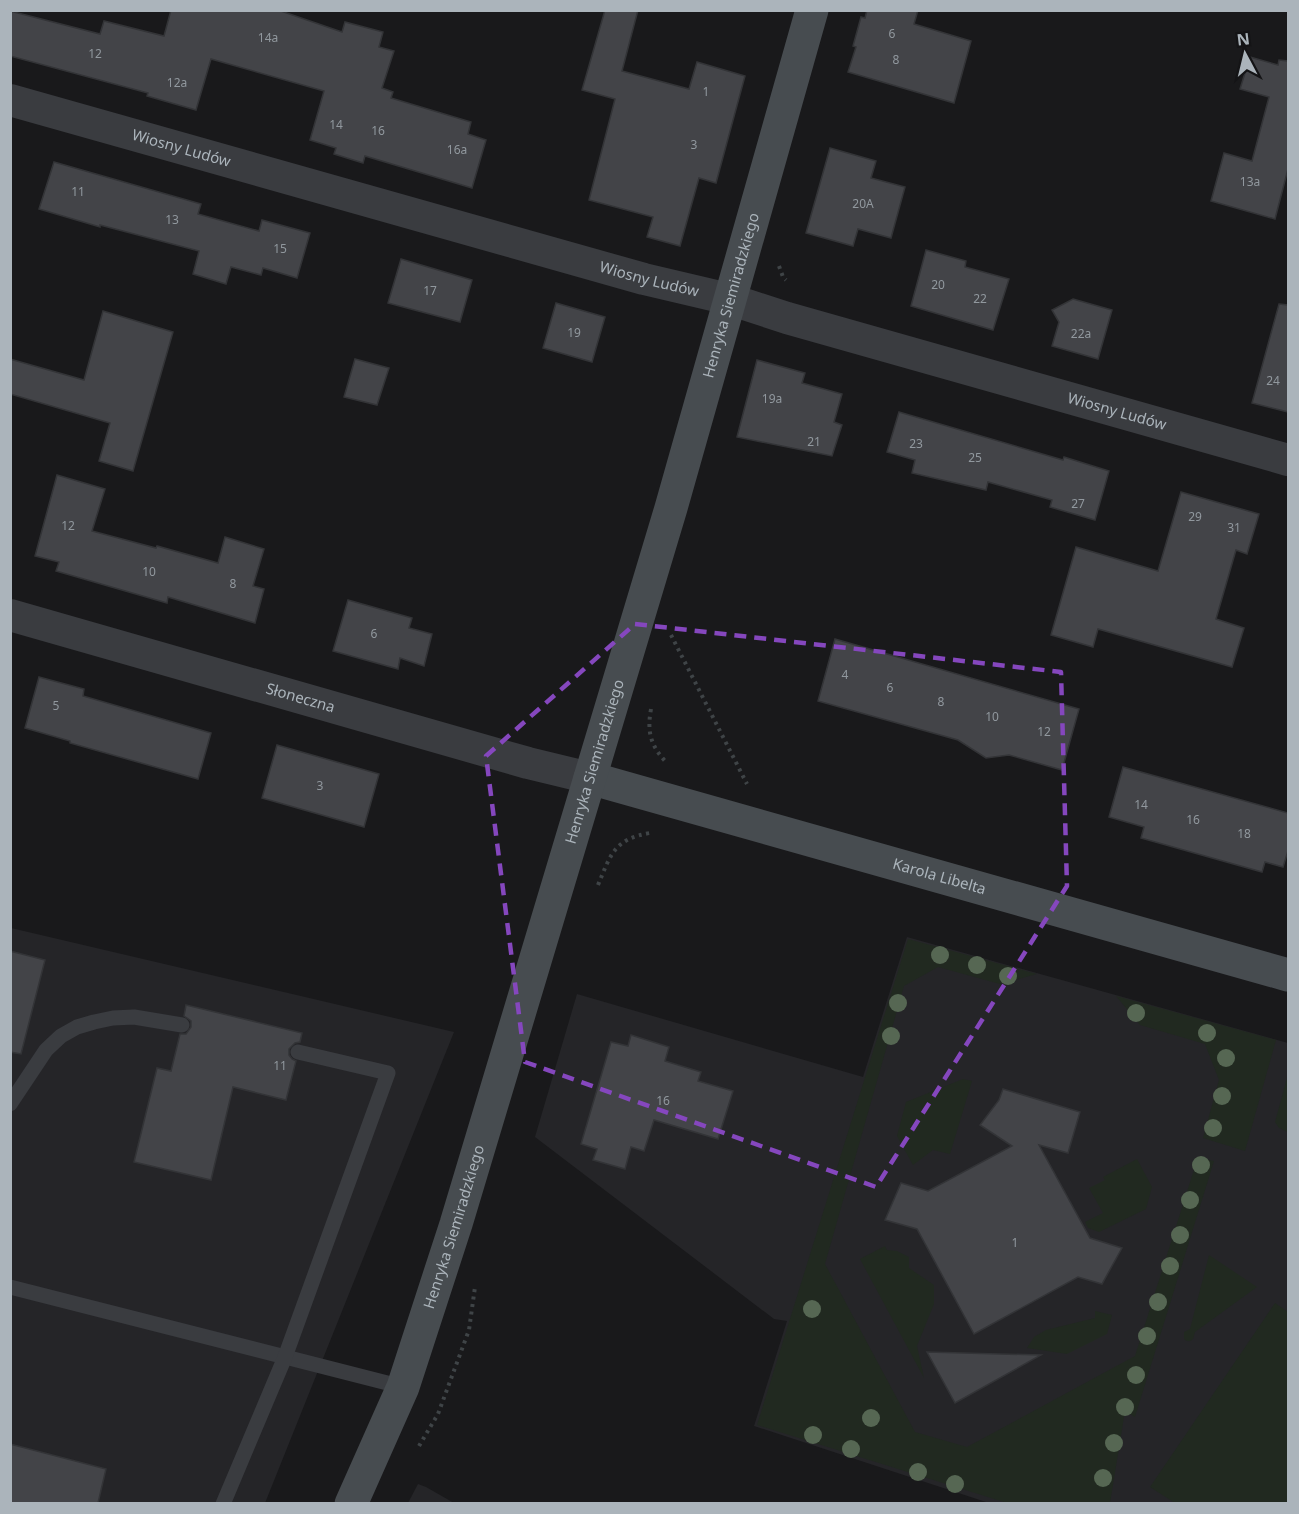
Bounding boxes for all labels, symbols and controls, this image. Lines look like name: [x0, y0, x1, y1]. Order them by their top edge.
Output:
north arrow: [1215, 24, 1275, 84]
house number: 6: [889, 25, 896, 42]
text: N: [1235, 27, 1251, 51]
house number: 14a: [258, 29, 278, 46]
house number: 12: [88, 45, 102, 62]
house number: 8: [893, 51, 900, 68]
house number: 12a: [167, 74, 187, 91]
house number: 1: [703, 83, 709, 100]
house number: 14: [329, 116, 343, 133]
house number: 16: [371, 122, 385, 139]
street label: Wiosny Ludów: [130, 124, 234, 171]
house number: 3: [691, 136, 698, 153]
house number: 16a: [447, 141, 467, 158]
house number: 13a: [1240, 173, 1260, 190]
house number: 11: [71, 183, 85, 200]
house number: 20A: [852, 195, 874, 212]
street label: Henryka Siemiradzkiego: [697, 210, 763, 380]
house number: 13: [165, 211, 179, 228]
house number: 15: [273, 240, 287, 257]
street label: Wiosny Ludów: [598, 256, 701, 301]
house number: 20: [931, 276, 945, 293]
house number: 17: [423, 282, 437, 299]
house number: 22: [973, 290, 987, 307]
house number: 19: [567, 324, 581, 341]
house number: 22a: [1071, 325, 1091, 342]
house number: 24: [1266, 372, 1280, 389]
street label: Wiosny Ludów: [1065, 387, 1169, 434]
house number: 19a: [762, 390, 782, 407]
house number: 21: [807, 433, 821, 450]
house number: 23: [909, 435, 923, 452]
house number: 25: [968, 449, 982, 466]
house number: 27: [1071, 495, 1085, 512]
house number: 29: [1188, 508, 1202, 525]
house number: 12: [61, 517, 75, 534]
house number: 31: [1227, 519, 1241, 536]
house number: 10: [142, 563, 156, 580]
house number: 8: [230, 575, 237, 592]
house number: 6: [371, 625, 378, 642]
house number: 4: [842, 666, 849, 683]
street label: Henryka Siemiradzkiego: [560, 677, 628, 846]
street label: Słoneczna: [264, 678, 337, 716]
house number: 6: [887, 679, 894, 696]
house number: 8: [938, 693, 945, 710]
house number: 5: [53, 697, 60, 714]
house number: 10: [985, 708, 999, 725]
house number: 12: [1037, 723, 1051, 740]
house number: 3: [317, 777, 324, 794]
house number: 14: [1134, 796, 1148, 813]
house number: 16: [1186, 811, 1200, 828]
house number: 18: [1237, 825, 1251, 842]
street label: Karola Libelta: [891, 853, 989, 898]
house number: 11: [273, 1057, 287, 1074]
house number: 16: [656, 1092, 670, 1109]
street label: Henryka Siemiradzkiego: [418, 1142, 488, 1311]
house number: 1: [1012, 1234, 1018, 1251]

